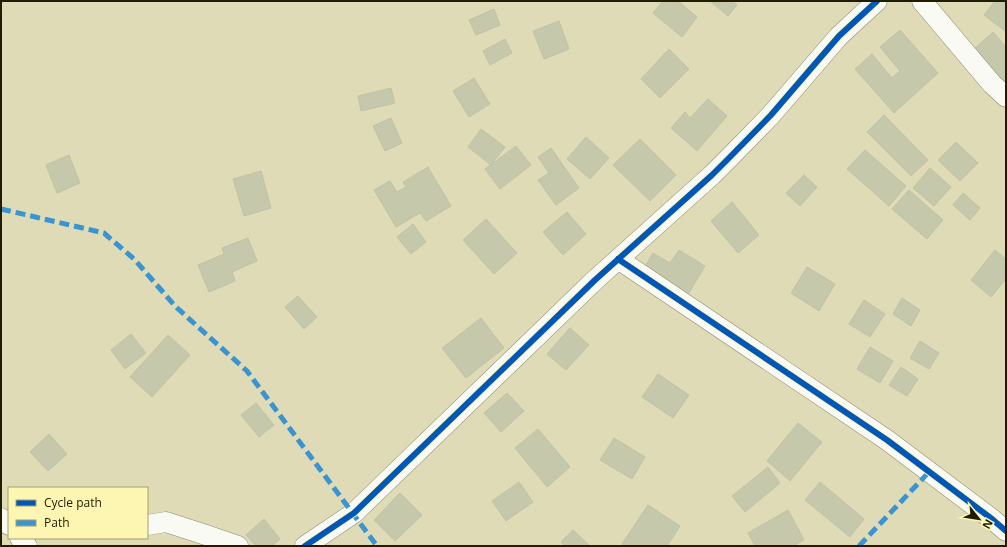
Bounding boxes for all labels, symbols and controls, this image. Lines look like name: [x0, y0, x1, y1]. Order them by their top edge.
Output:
legend: [8, 487, 148, 539]
text: Cycle path: [44, 494, 102, 511]
north arrow: [959, 499, 999, 539]
text: Path: [44, 514, 70, 531]
text: N: [979, 517, 997, 532]

